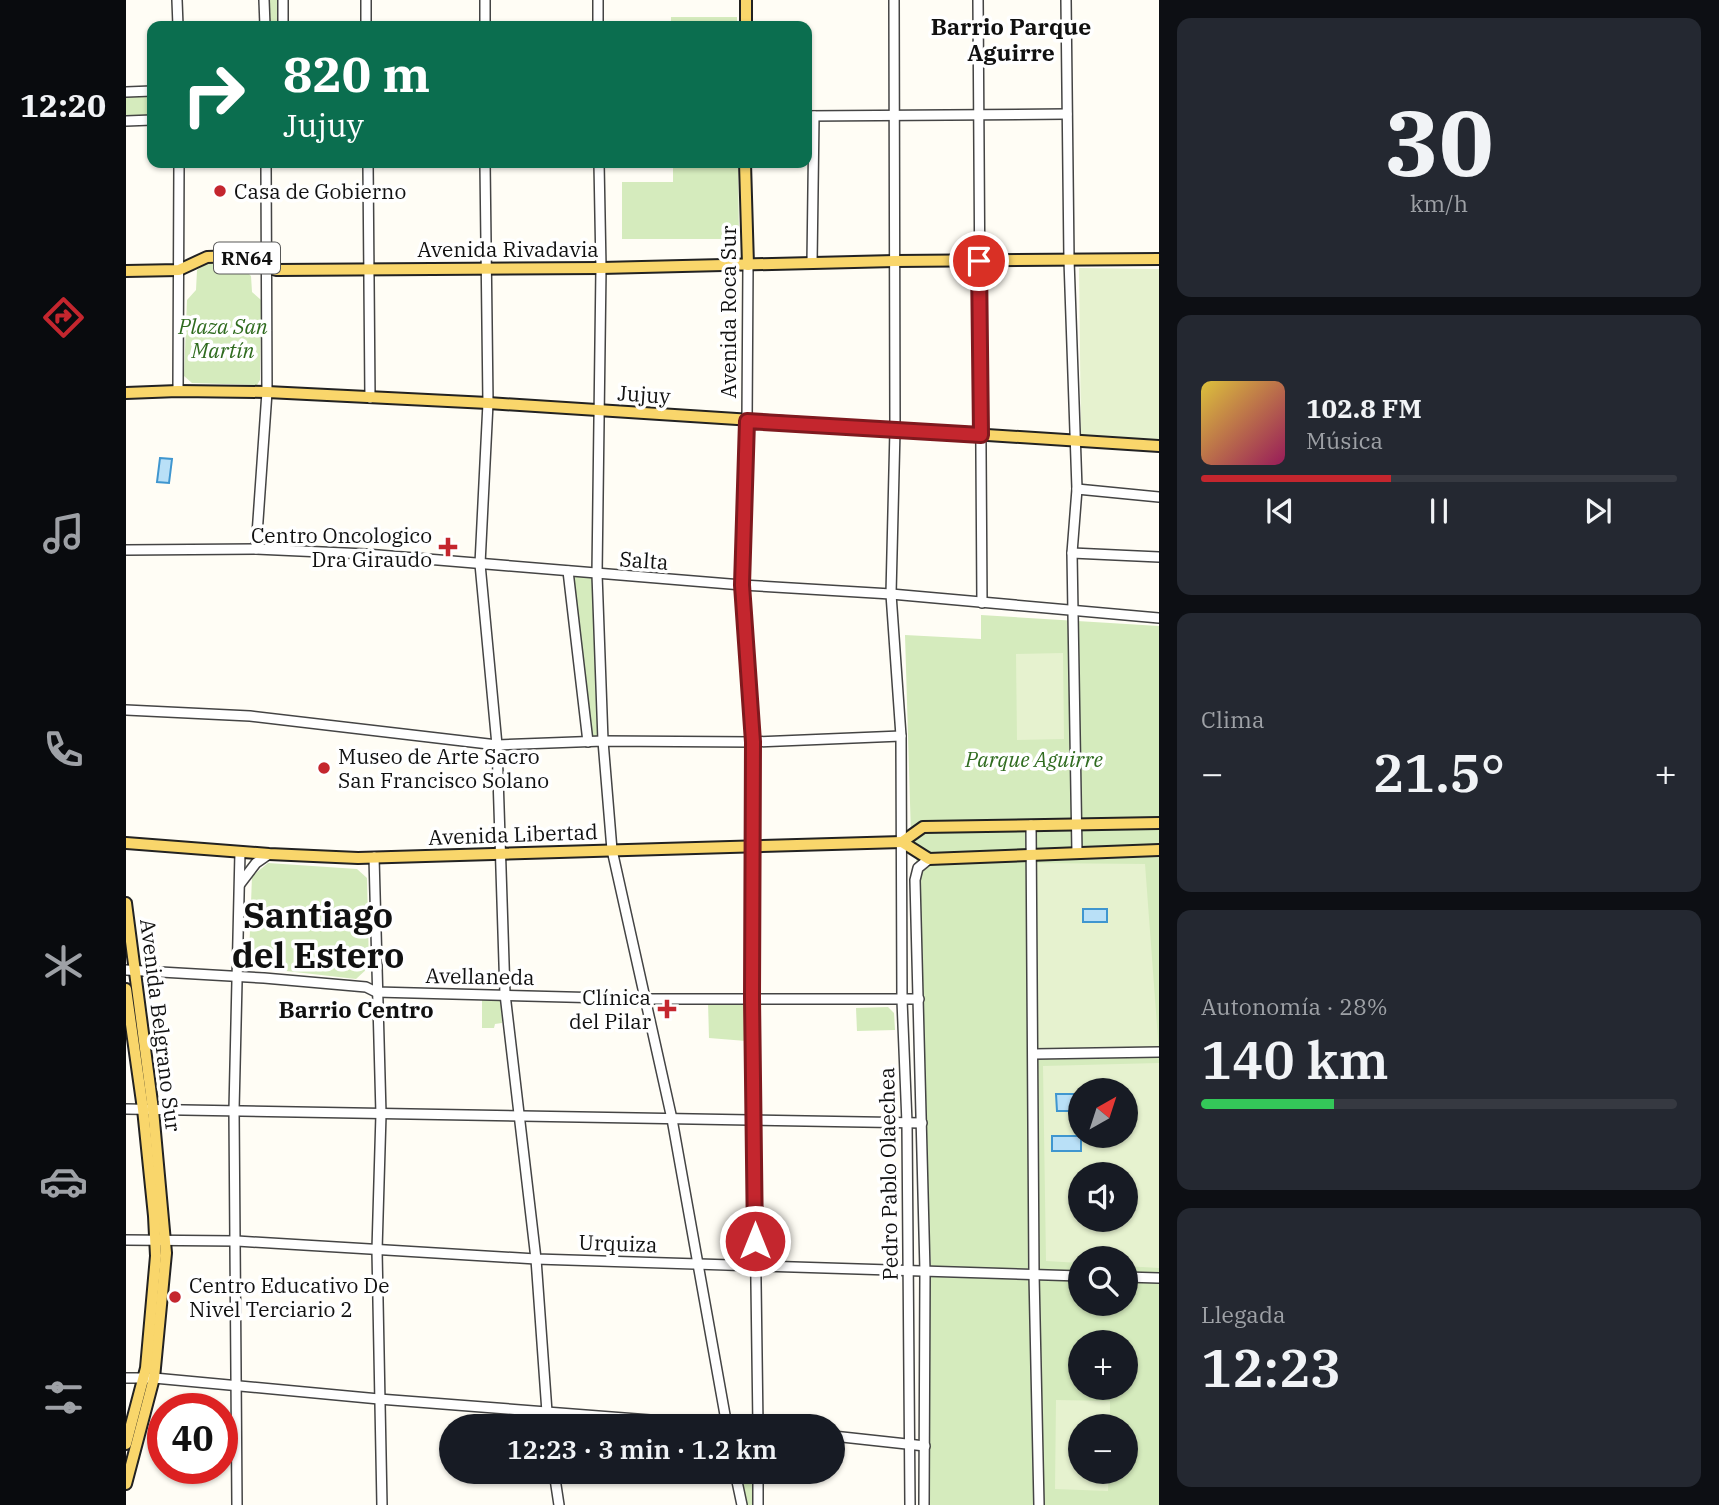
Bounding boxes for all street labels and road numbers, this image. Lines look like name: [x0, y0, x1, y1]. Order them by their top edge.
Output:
street label: Avenida Roca Sur: [714, 225, 742, 398]
street label: Avenida Rivadavia: [417, 235, 599, 263]
road number: RN64: [214, 242, 280, 274]
street label: Jujuy: [617, 378, 672, 410]
street label: Salta: [619, 544, 669, 576]
street label: Avenida Libertad: [428, 817, 598, 851]
street label: Avenida Belgrano Sur: [134, 917, 188, 1134]
street label: Avellaneda: [425, 961, 535, 991]
street label: Pedro Pablo Olaechea: [872, 1067, 904, 1281]
street label: Urquiza: [578, 1228, 658, 1258]

